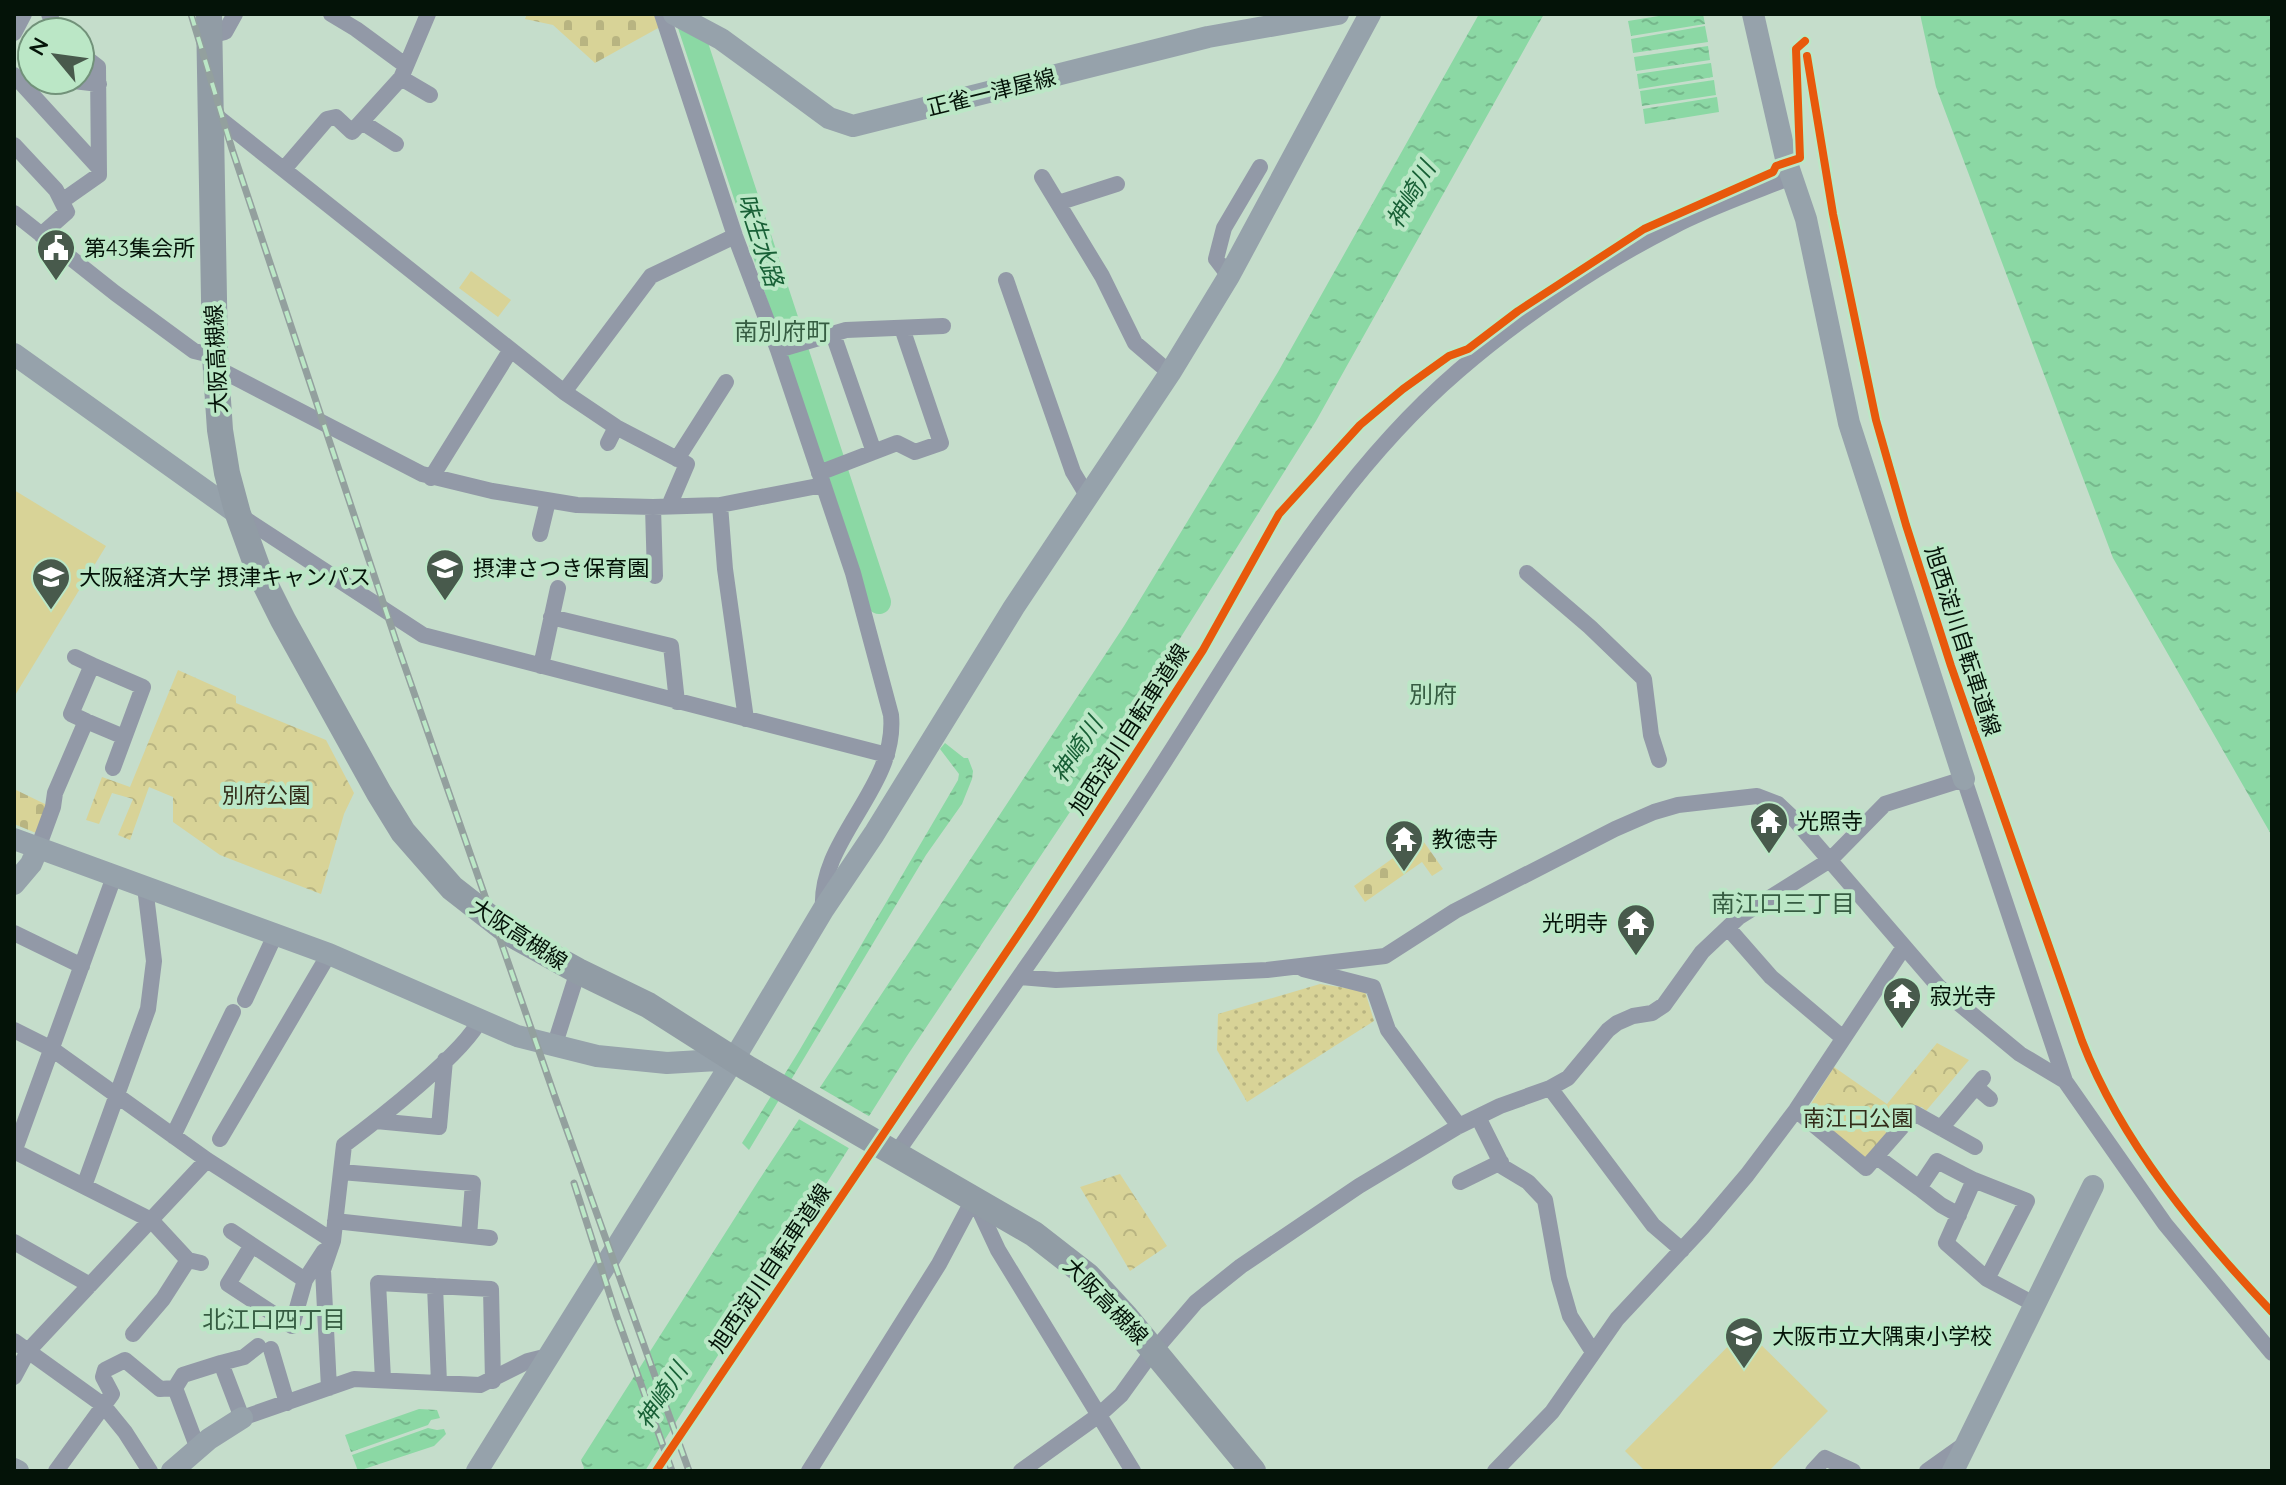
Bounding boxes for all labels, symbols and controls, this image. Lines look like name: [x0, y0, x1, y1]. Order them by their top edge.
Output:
north arrow: [16, 16, 96, 96]
text: N: [22, 32, 55, 60]
street label: 正雀一津屋線: [924, 62, 1058, 122]
water label: 神崎川: [1379, 153, 1443, 233]
water label: 味生水路: [732, 189, 791, 292]
public building icon: 第43集会所: [35, 227, 77, 282]
place label: 第43集会所: [84, 234, 195, 262]
street label: 大阪高槻線: [199, 303, 233, 415]
district label: 南別府町: [734, 316, 830, 346]
street label: 旭西淀川自転車道線: [1919, 543, 2007, 739]
school or university icon: 摂津さつき保育園: [424, 547, 466, 602]
place label: 摂津さつき保育園: [473, 554, 649, 582]
school or university icon: 大阪経済大学 摂津キャンパス: [30, 556, 72, 611]
place label: 大阪経済大学 摂津キャンパス: [79, 563, 371, 591]
street label: 旭西淀川自転車道線: [1063, 638, 1195, 820]
district label: 別府: [1409, 679, 1457, 709]
water label: 神崎川: [1044, 709, 1110, 788]
park label: 別府公園: [222, 781, 310, 809]
temple icon: 光照寺: [1748, 800, 1790, 855]
place label: 光照寺: [1797, 807, 1863, 835]
temple icon: 教徳寺: [1383, 818, 1425, 873]
place label: 教徳寺: [1432, 825, 1498, 853]
district label: 南江口三丁目: [1711, 888, 1855, 918]
street label: 大阪高槻線: [465, 892, 573, 976]
temple icon: 光明寺: [1615, 902, 1657, 957]
place label: 光明寺: [1542, 909, 1608, 937]
temple icon: 寂光寺: [1881, 975, 1923, 1030]
place label: 寂光寺: [1930, 982, 1996, 1010]
park label: 南江口公園: [1803, 1104, 1913, 1132]
street label: 旭西淀川自転車道線: [703, 1178, 837, 1358]
street label: 大阪高槻線: [1058, 1252, 1154, 1350]
district label: 北江口四丁目: [202, 1304, 346, 1334]
school or university icon: 大阪市立大隅東小学校: [1723, 1315, 1765, 1370]
place label: 大阪市立大隅東小学校: [1772, 1322, 1992, 1350]
water label: 神崎川: [629, 1355, 695, 1434]

